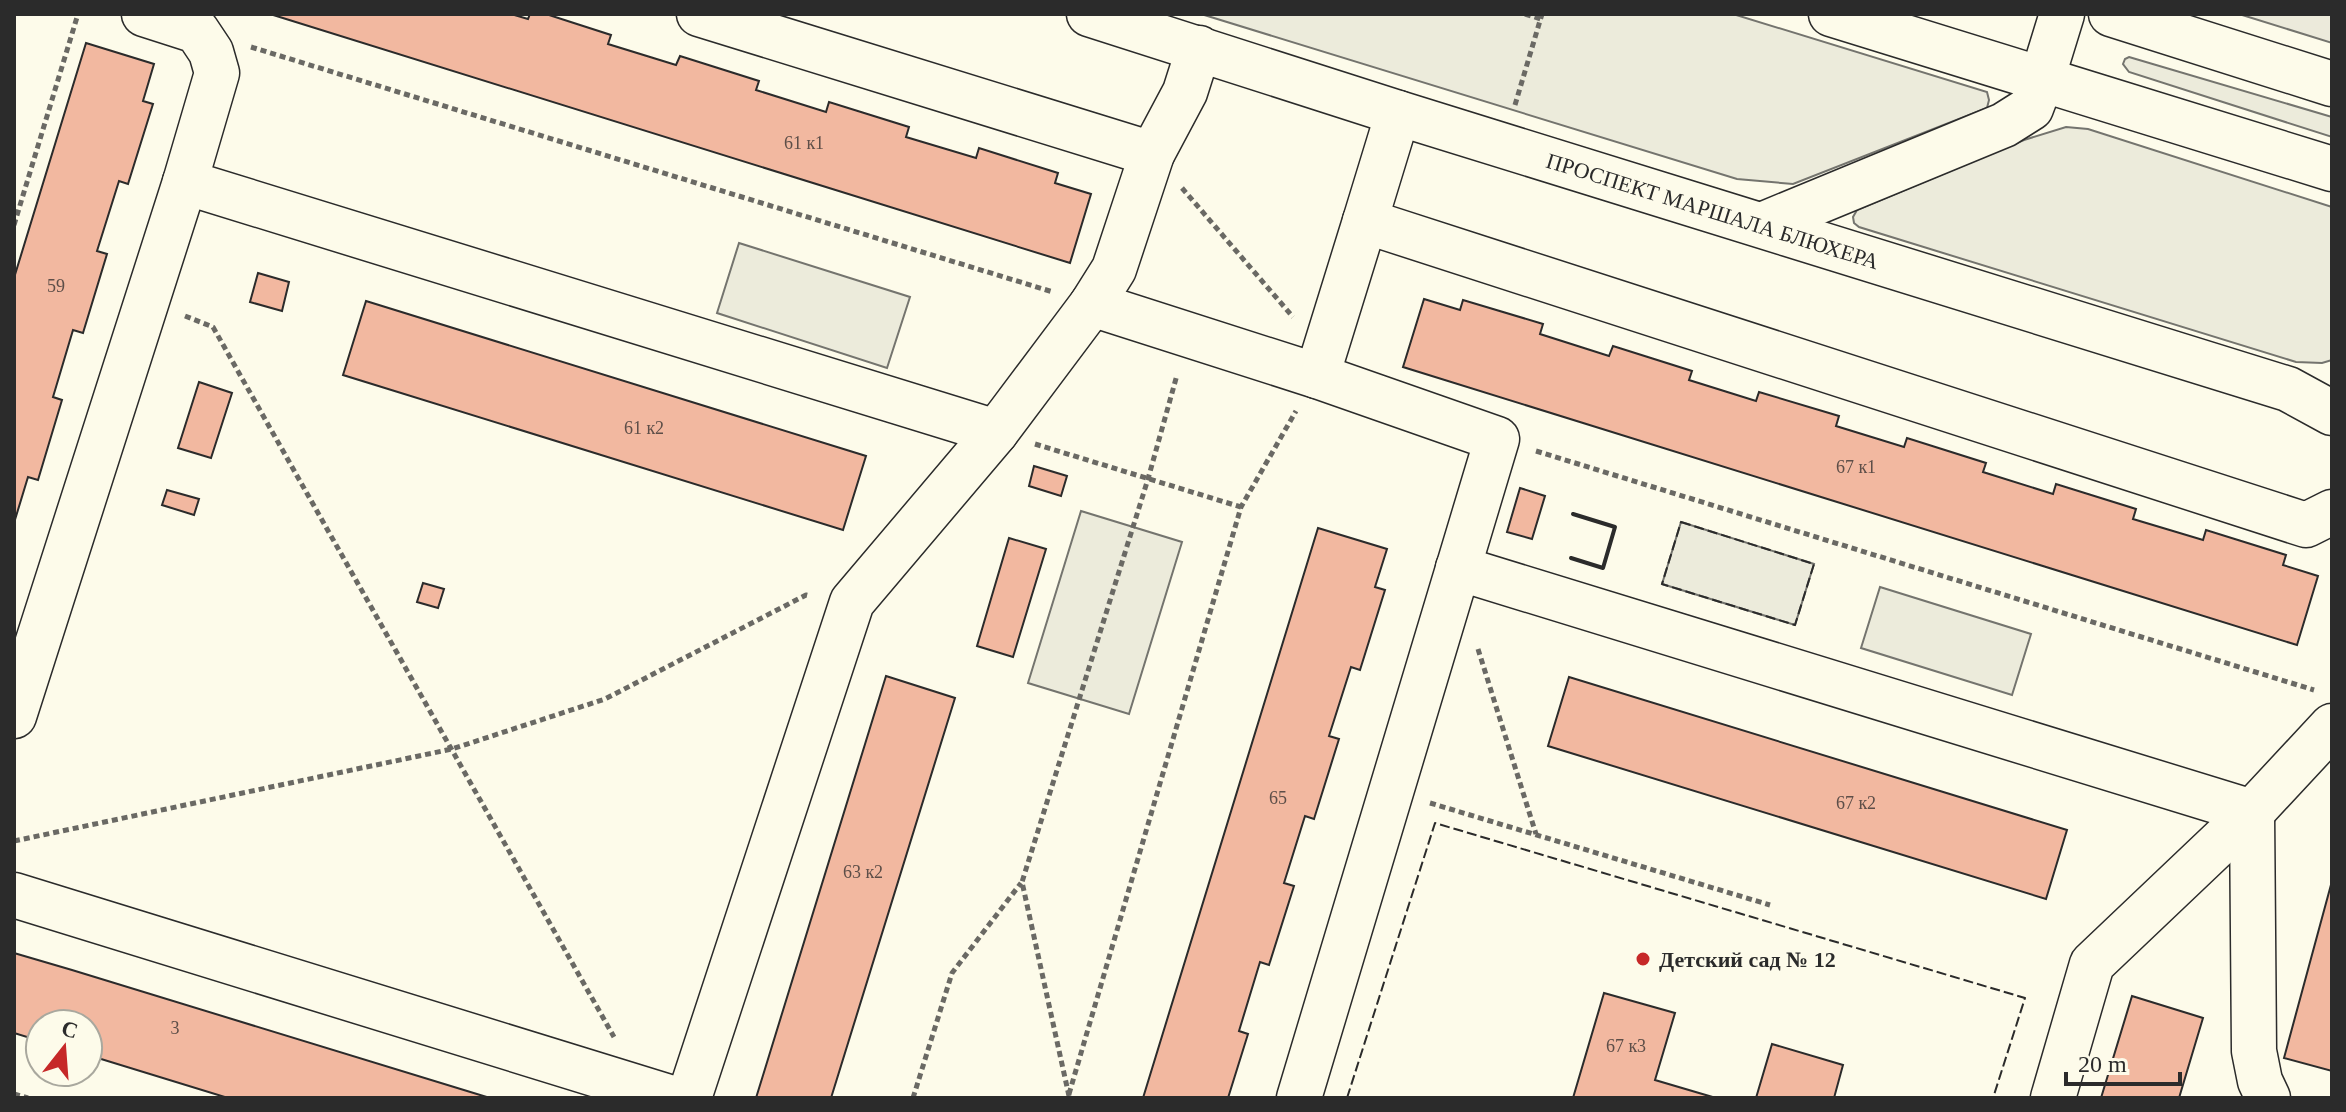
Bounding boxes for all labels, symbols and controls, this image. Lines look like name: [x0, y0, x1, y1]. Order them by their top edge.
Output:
house number: 61 к1: [784, 133, 824, 153]
street label: ПРОСПЕКТ МАРШАЛА БЛЮХЕРА: [1543, 148, 1882, 274]
house number: 59: [47, 276, 65, 296]
house number: 61 к2: [624, 418, 664, 438]
house number: 67 к1: [1836, 457, 1876, 477]
house number: 65: [1269, 788, 1287, 808]
house number: 67 к2: [1836, 793, 1876, 813]
house number: 63 к2: [843, 862, 883, 882]
place label: Детский сад № 12: [1659, 947, 1836, 972]
marker: Детский сад № 12: [1634, 950, 1652, 968]
north arrow: [24, 1008, 104, 1088]
text: С: [58, 1015, 81, 1044]
house number: 3: [171, 1018, 180, 1038]
house number: 67 к3: [1606, 1036, 1646, 1056]
scale bar: [2066, 1036, 2180, 1086]
text: 20 m: [2078, 1051, 2127, 1077]

